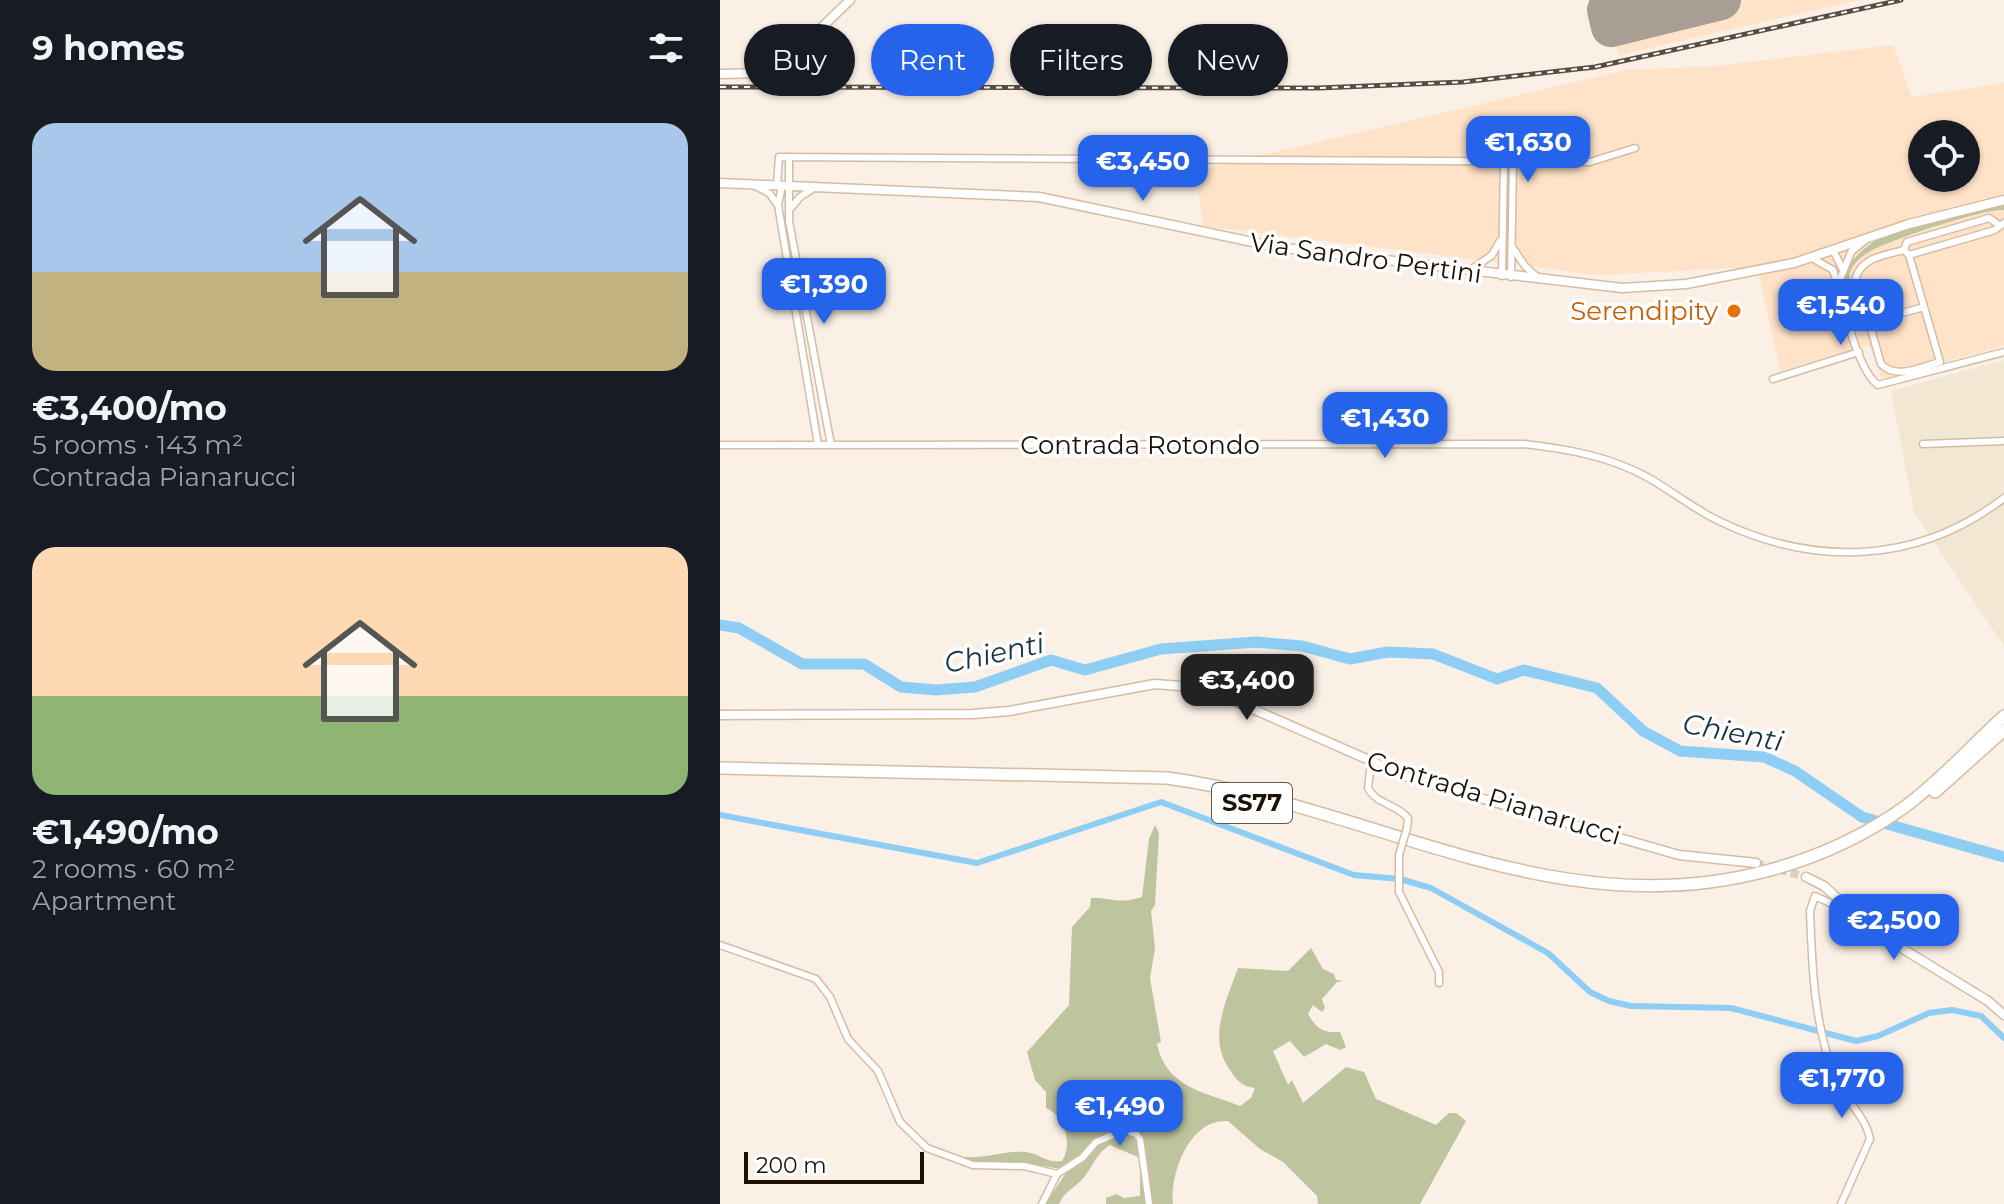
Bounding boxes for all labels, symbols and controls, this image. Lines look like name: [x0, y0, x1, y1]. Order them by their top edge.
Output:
chip: Buy: [744, 24, 855, 96]
chip: Rent: [871, 24, 994, 96]
chip: Filters: [1010, 24, 1152, 96]
chip: New: [1168, 24, 1288, 96]
icon: filters: [644, 26, 688, 70]
text: 9 homes: [32, 27, 185, 69]
pin: €1,630: [1463, 116, 1593, 184]
map controls: [1908, 120, 1980, 192]
button: locate: [1908, 120, 1980, 192]
text: €1,630: [1484, 126, 1572, 158]
pin: €3,450: [1078, 135, 1208, 203]
text: €3,450: [1096, 145, 1190, 177]
icon: home: [288, 175, 432, 319]
street label: Via Sandro Pertini: [1248, 226, 1484, 290]
pin: €1,390: [759, 258, 889, 326]
text: €1,390: [780, 268, 868, 300]
pin: €1,540: [1776, 279, 1906, 347]
text: €1,540: [1796, 289, 1886, 321]
place label: Serendipity: [1570, 295, 1719, 327]
marker: Serendipity: [1725, 302, 1743, 320]
text: €3,400/mo: [32, 387, 227, 429]
pin: €1,430: [1320, 392, 1450, 460]
text: €1,430: [1340, 402, 1430, 434]
text: 5 rooms · 143 m²: [32, 429, 243, 461]
street label: Contrada Rotondo: [1020, 429, 1260, 461]
text: Contrada Pianarucci: [32, 461, 296, 493]
icon: home: [288, 599, 432, 743]
water label: Chienti: [941, 626, 1048, 680]
pin: €3,400: [1182, 654, 1312, 722]
text: €3,400: [1199, 664, 1295, 696]
water label: Chienti: [1680, 706, 1786, 758]
street label: Contrada Pianarucci: [1363, 744, 1625, 852]
road number: SS77: [1212, 783, 1292, 823]
text: €1,490/mo: [32, 811, 219, 853]
text: 2 rooms · 60 m²: [32, 853, 235, 885]
text: Apartment: [32, 885, 176, 917]
pin: €2,500: [1829, 894, 1959, 962]
text: €2,500: [1847, 904, 1941, 936]
pin: €1,770: [1777, 1052, 1907, 1120]
text: €1,770: [1798, 1062, 1886, 1094]
pin: €1,490: [1055, 1080, 1185, 1148]
text: €1,490: [1075, 1090, 1165, 1122]
scale bar: [744, 1148, 924, 1184]
text: 200 m: [756, 1152, 827, 1179]

